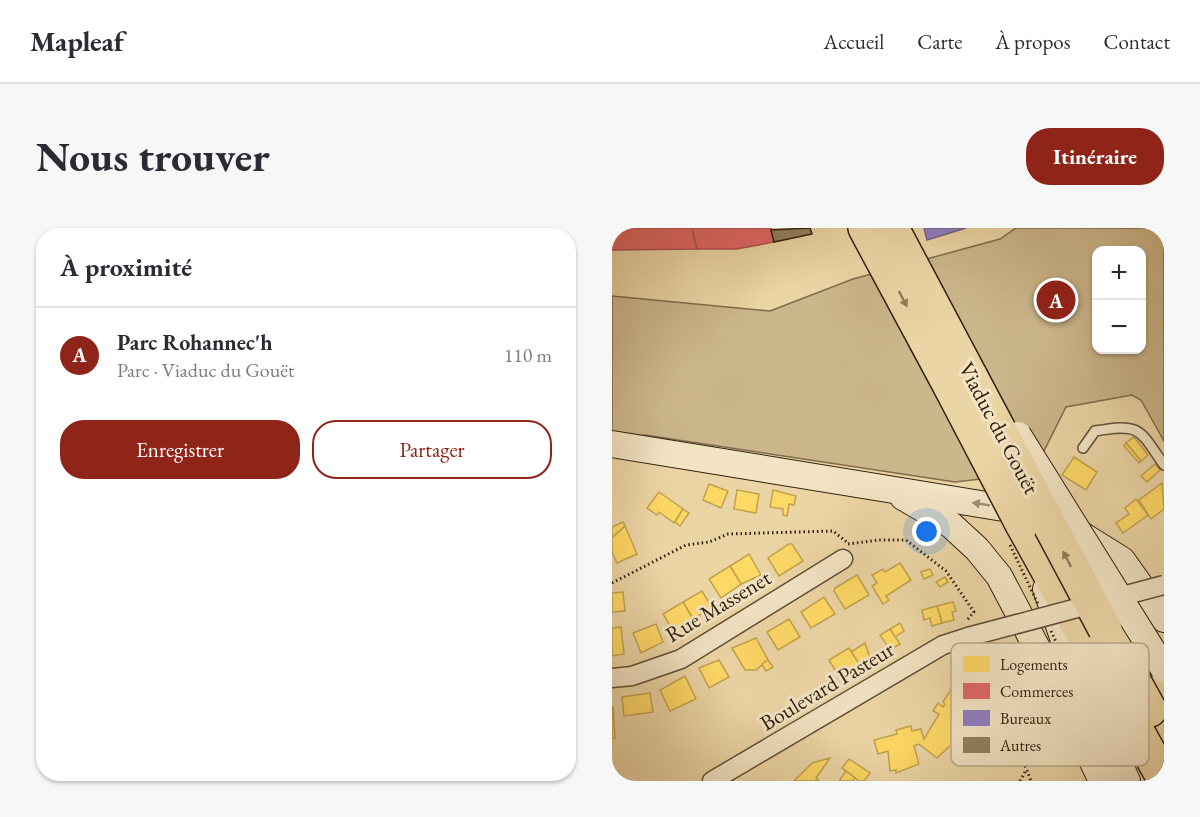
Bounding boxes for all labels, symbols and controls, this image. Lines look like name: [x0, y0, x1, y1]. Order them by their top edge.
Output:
text: Mapleaf: [30, 23, 124, 59]
text: Accueil: [824, 28, 884, 55]
text: Carte: [917, 28, 962, 55]
text: À propos: [995, 28, 1070, 55]
text: Contact: [1103, 28, 1170, 55]
button: Itinéraire: [1026, 128, 1164, 185]
text: Nous trouver: [36, 129, 270, 184]
map controls: [1092, 246, 1146, 354]
button: +: [1092, 246, 1146, 300]
text: À proximité: [60, 250, 192, 284]
pin: A: [1036, 278, 1076, 322]
one-way arrow: [898, 291, 908, 308]
button: −: [1092, 300, 1146, 354]
text: Parc Rohannec'h: [117, 328, 273, 357]
text: A: [72, 342, 87, 368]
text: 110 m: [504, 342, 552, 368]
text: Parc · Viaduc du Gouët: [117, 357, 294, 383]
street label: Viaduc du Gouët: [952, 357, 1046, 499]
button: Enregistrer: [60, 420, 300, 479]
button: Partager: [312, 420, 552, 479]
one-way arrow: [971, 499, 990, 508]
your location: [912, 517, 941, 546]
one-way arrow: [1062, 550, 1072, 567]
street label: Rue Massenet: [660, 563, 776, 649]
street label: Boulevard Pasteur: [755, 634, 900, 737]
legend: [951, 643, 1149, 766]
text: Logements: [1000, 654, 1068, 675]
text: Commerces: [1000, 681, 1073, 702]
text: Bureaux: [1000, 708, 1051, 729]
text: Autres: [999, 735, 1041, 756]

